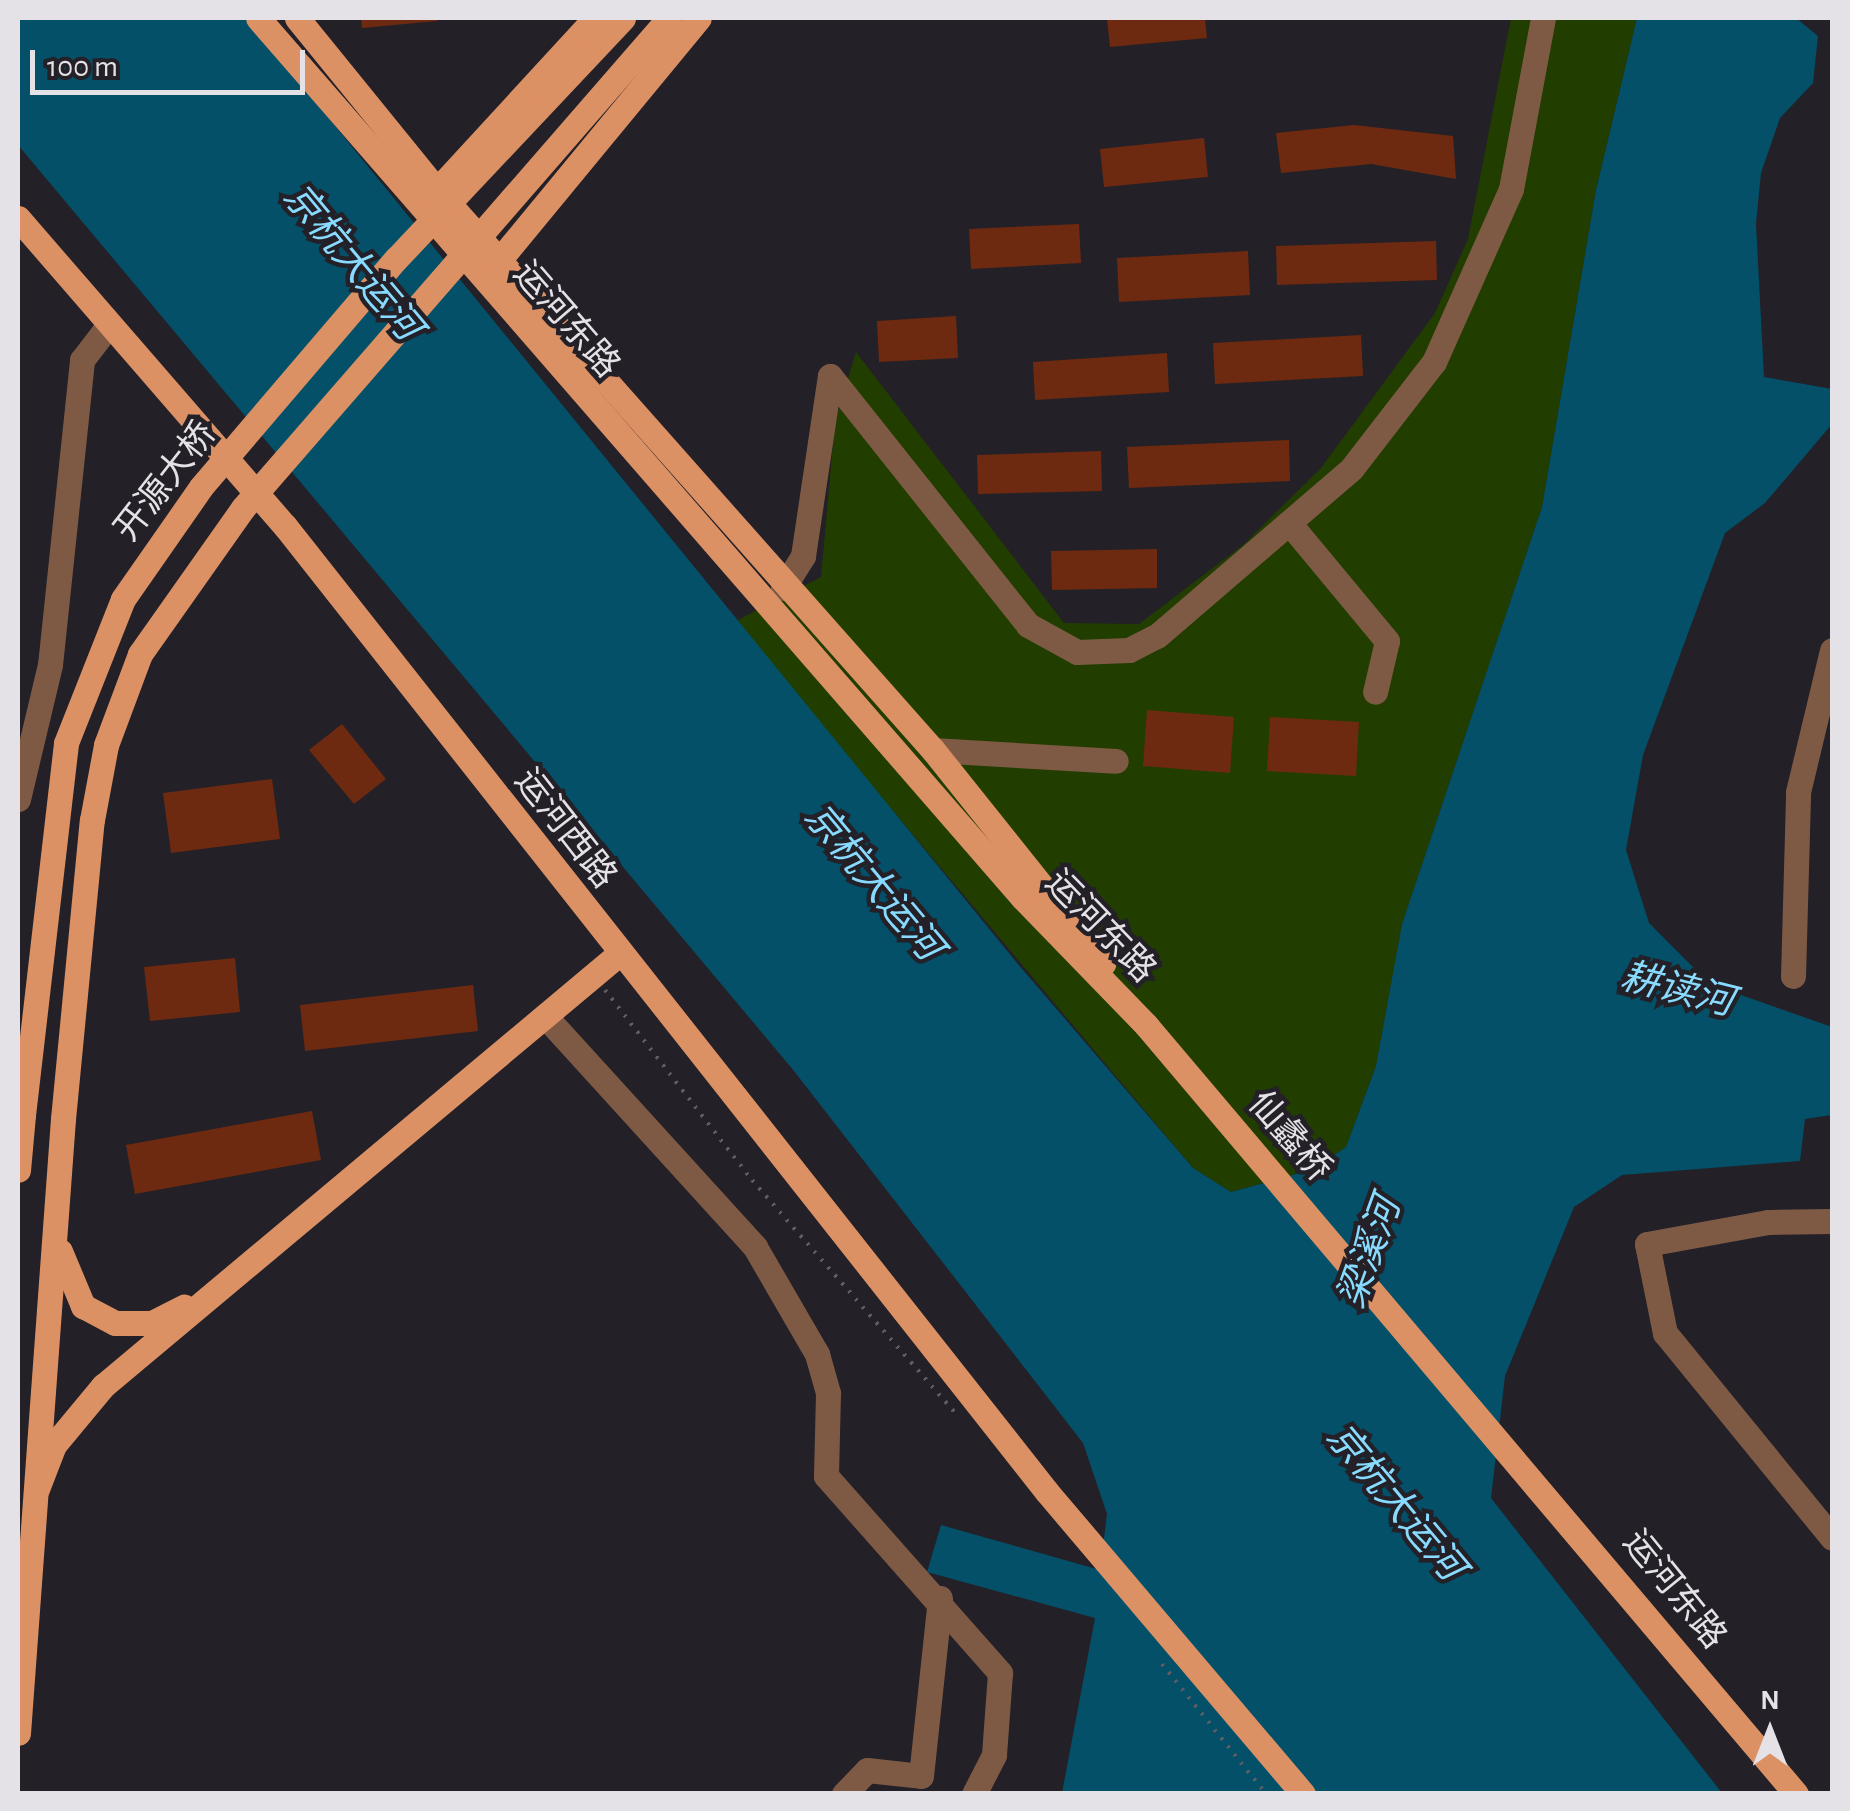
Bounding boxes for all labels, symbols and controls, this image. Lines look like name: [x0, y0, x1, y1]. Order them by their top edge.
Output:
scale bar: [35, 30, 310, 92]
text: 100 m: [47, 52, 118, 82]
water label: 京杭大运河: [272, 176, 430, 350]
street label: 运河东路: [504, 253, 628, 387]
street label: 开源大桥: [106, 414, 226, 550]
street label: 运河西路: [505, 761, 625, 897]
water label: 京杭大运河: [793, 796, 951, 970]
street label: 运河东路: [1036, 862, 1164, 992]
water label: 耕读河: [1616, 955, 1738, 1027]
street label: 仙蠡桥: [1239, 1084, 1339, 1190]
water label: 梁溪河: [1330, 1192, 1412, 1314]
water label: 京杭大运河: [1315, 1416, 1473, 1590]
street label: 运河东路: [1614, 1522, 1734, 1658]
north arrow: [1720, 1681, 1820, 1781]
text: N: [1760, 1687, 1780, 1715]

